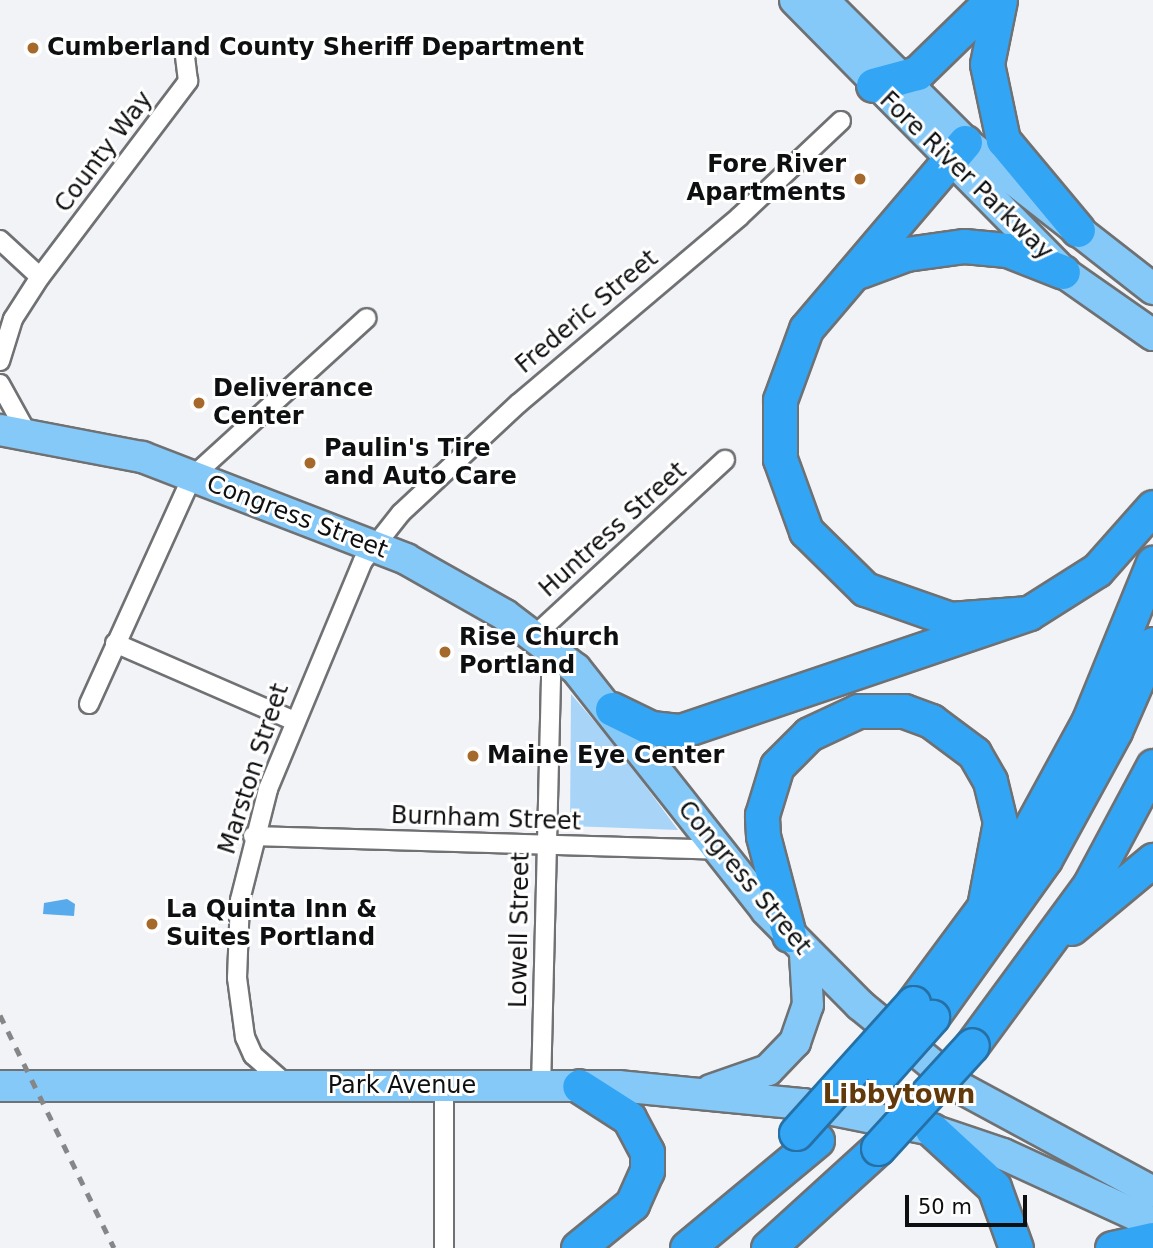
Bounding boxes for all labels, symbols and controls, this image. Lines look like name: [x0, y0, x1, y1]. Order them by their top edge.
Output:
place label: Cumberland County Sheriff Department: [47, 34, 584, 62]
marker: Cumberland County Sheriff Department: [25, 40, 41, 56]
street label: County Way: [49, 86, 159, 218]
street label: Fore River Parkway: [873, 86, 1059, 266]
place label: Fore River Apartments: [687, 151, 846, 207]
marker: Fore River Apartments: [852, 171, 868, 187]
street label: Frederic Street: [510, 244, 664, 380]
place label: Deliverance Center: [213, 375, 373, 431]
marker: Deliverance Center: [191, 395, 207, 411]
place label: Paulin's Tire and Auto Care: [324, 435, 517, 491]
marker: Paulin's Tire and Auto Care: [302, 455, 318, 471]
street label: Huntress Street: [534, 457, 692, 603]
street label: Congress Street: [202, 469, 392, 565]
place label: Rise Church Portland: [459, 624, 620, 680]
marker: Rise Church Portland: [437, 644, 453, 660]
street label: Marston Street: [213, 680, 295, 858]
place label: Maine Eye Center: [487, 742, 724, 770]
marker: Maine Eye Center: [465, 748, 481, 764]
street label: Congress Street: [671, 795, 817, 961]
street label: Burnham Street: [390, 801, 582, 837]
street label: Lowell Street: [504, 852, 536, 1008]
place label: La Quinta Inn & Suites Portland: [166, 896, 377, 952]
marker: La Quinta Inn & Suites Portland: [144, 916, 160, 932]
street label: Park Avenue: [328, 1072, 476, 1100]
district label: Libbytown: [823, 1079, 975, 1111]
scale bar: [908, 1182, 1030, 1226]
text: 50 m: [918, 1195, 972, 1219]

